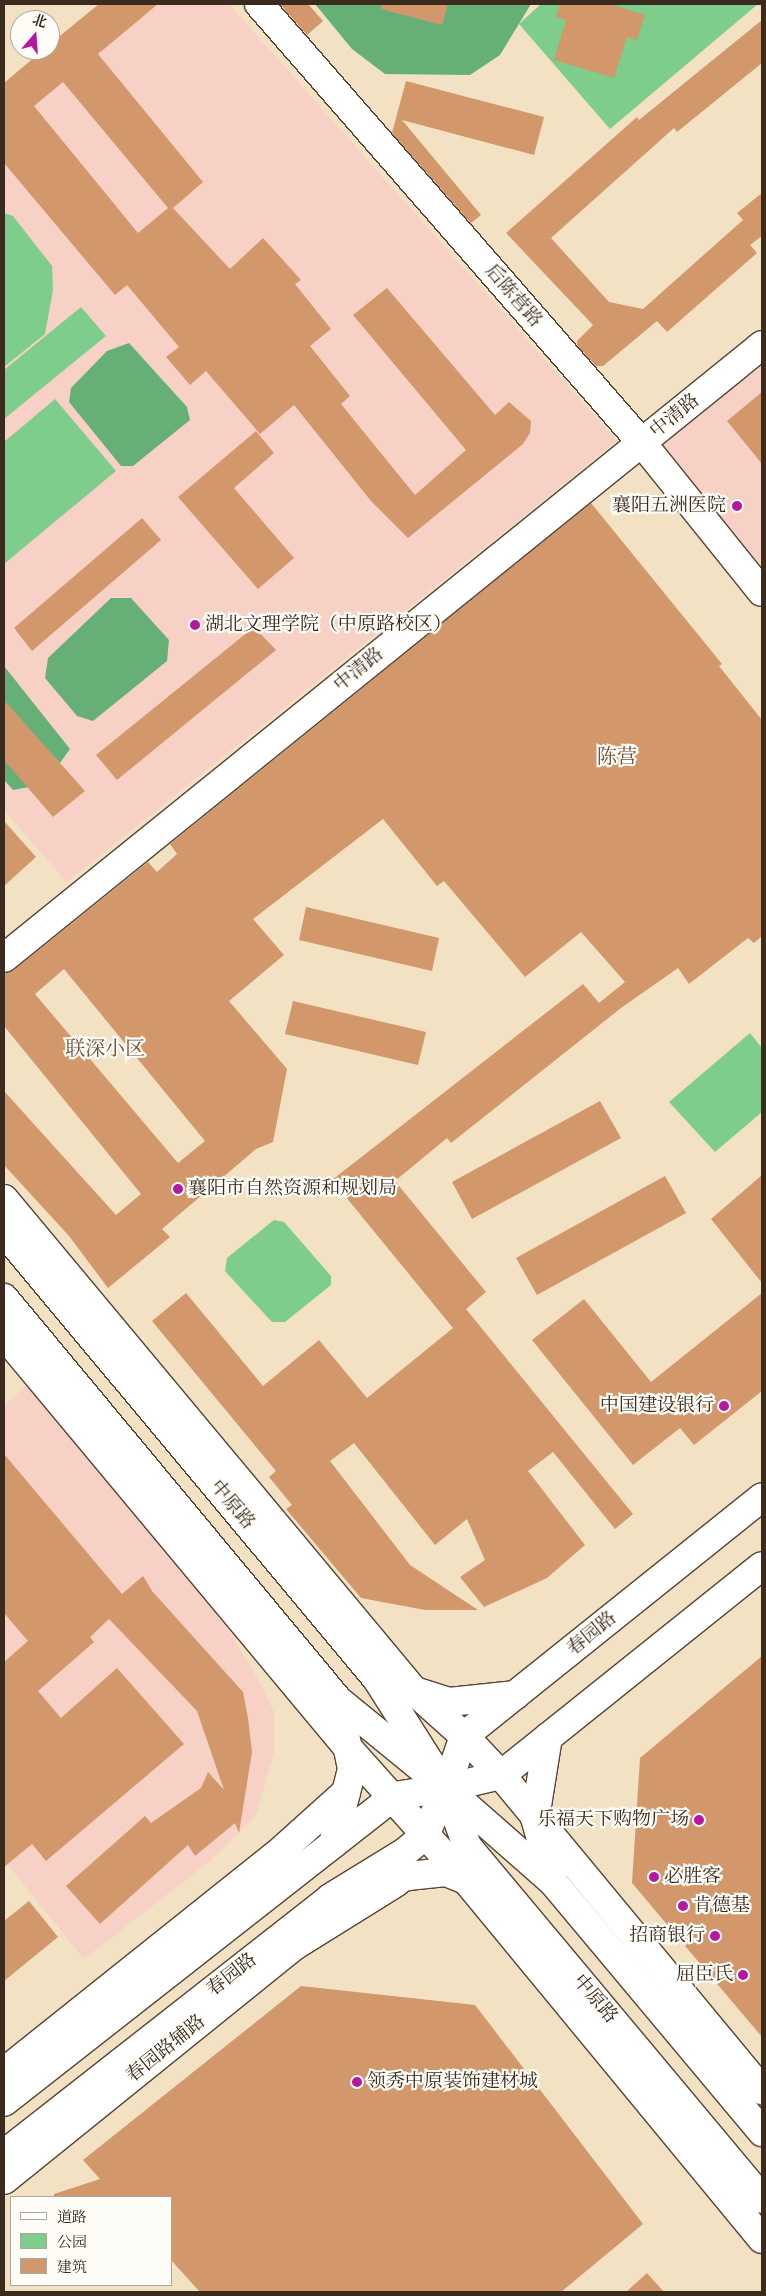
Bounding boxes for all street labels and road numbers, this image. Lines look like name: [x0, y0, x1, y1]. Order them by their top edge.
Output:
street label: 后陈营路: [479, 260, 547, 332]
street label: 中清路: [646, 389, 704, 443]
street label: 中清路: [330, 643, 388, 697]
street label: 中原路: [205, 1476, 259, 1534]
street label: 春园路: [563, 1607, 621, 1661]
street label: 春园路: [203, 1948, 261, 2002]
street label: 中原路: [568, 1970, 622, 2028]
street label: 春园路辅路: [122, 2010, 210, 2088]

